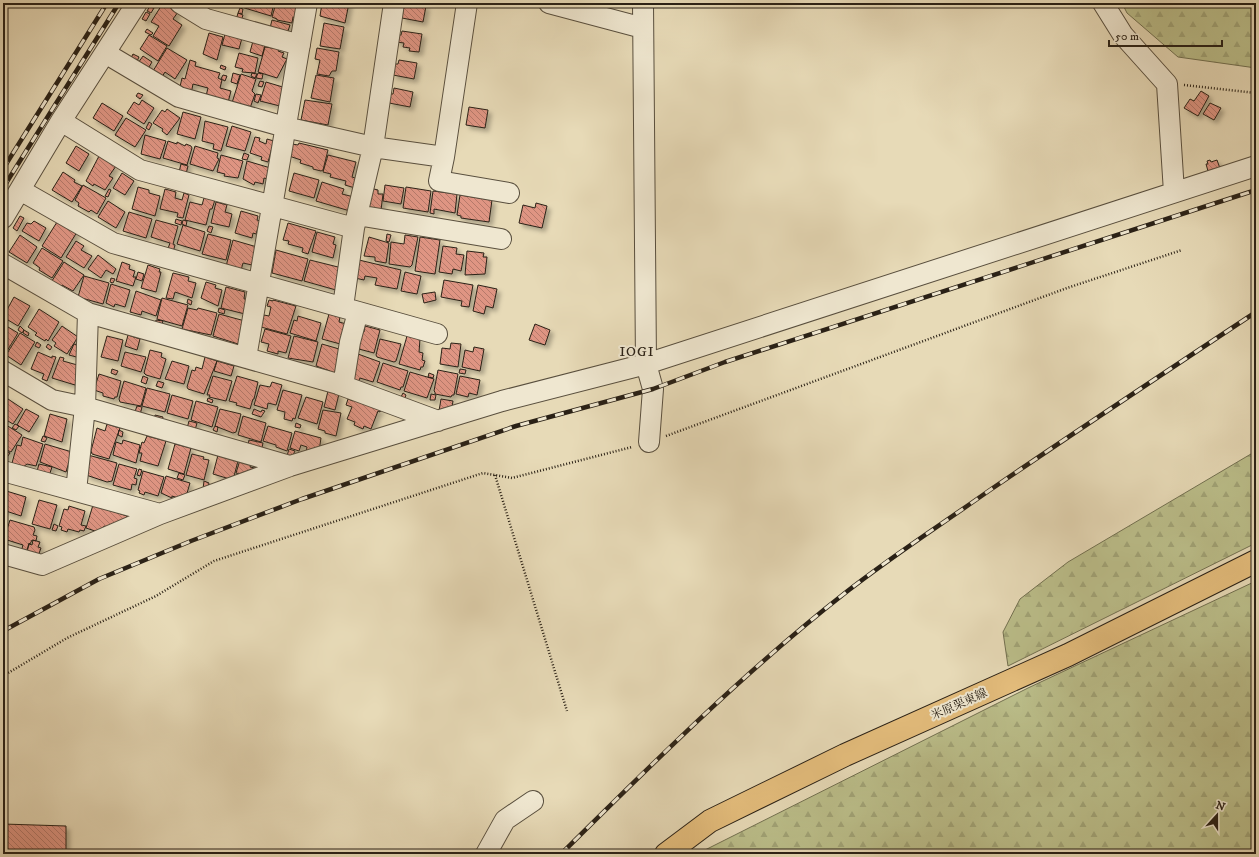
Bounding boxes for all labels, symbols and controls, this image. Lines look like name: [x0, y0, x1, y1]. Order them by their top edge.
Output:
scale bar: [1109, 22, 1222, 48]
text: 50 m: [1115, 29, 1139, 44]
district label: IOGI: [619, 343, 655, 361]
street label: 米原栗東線: [929, 685, 990, 724]
north arrow: [1197, 795, 1237, 835]
text: N: [1214, 798, 1227, 815]

